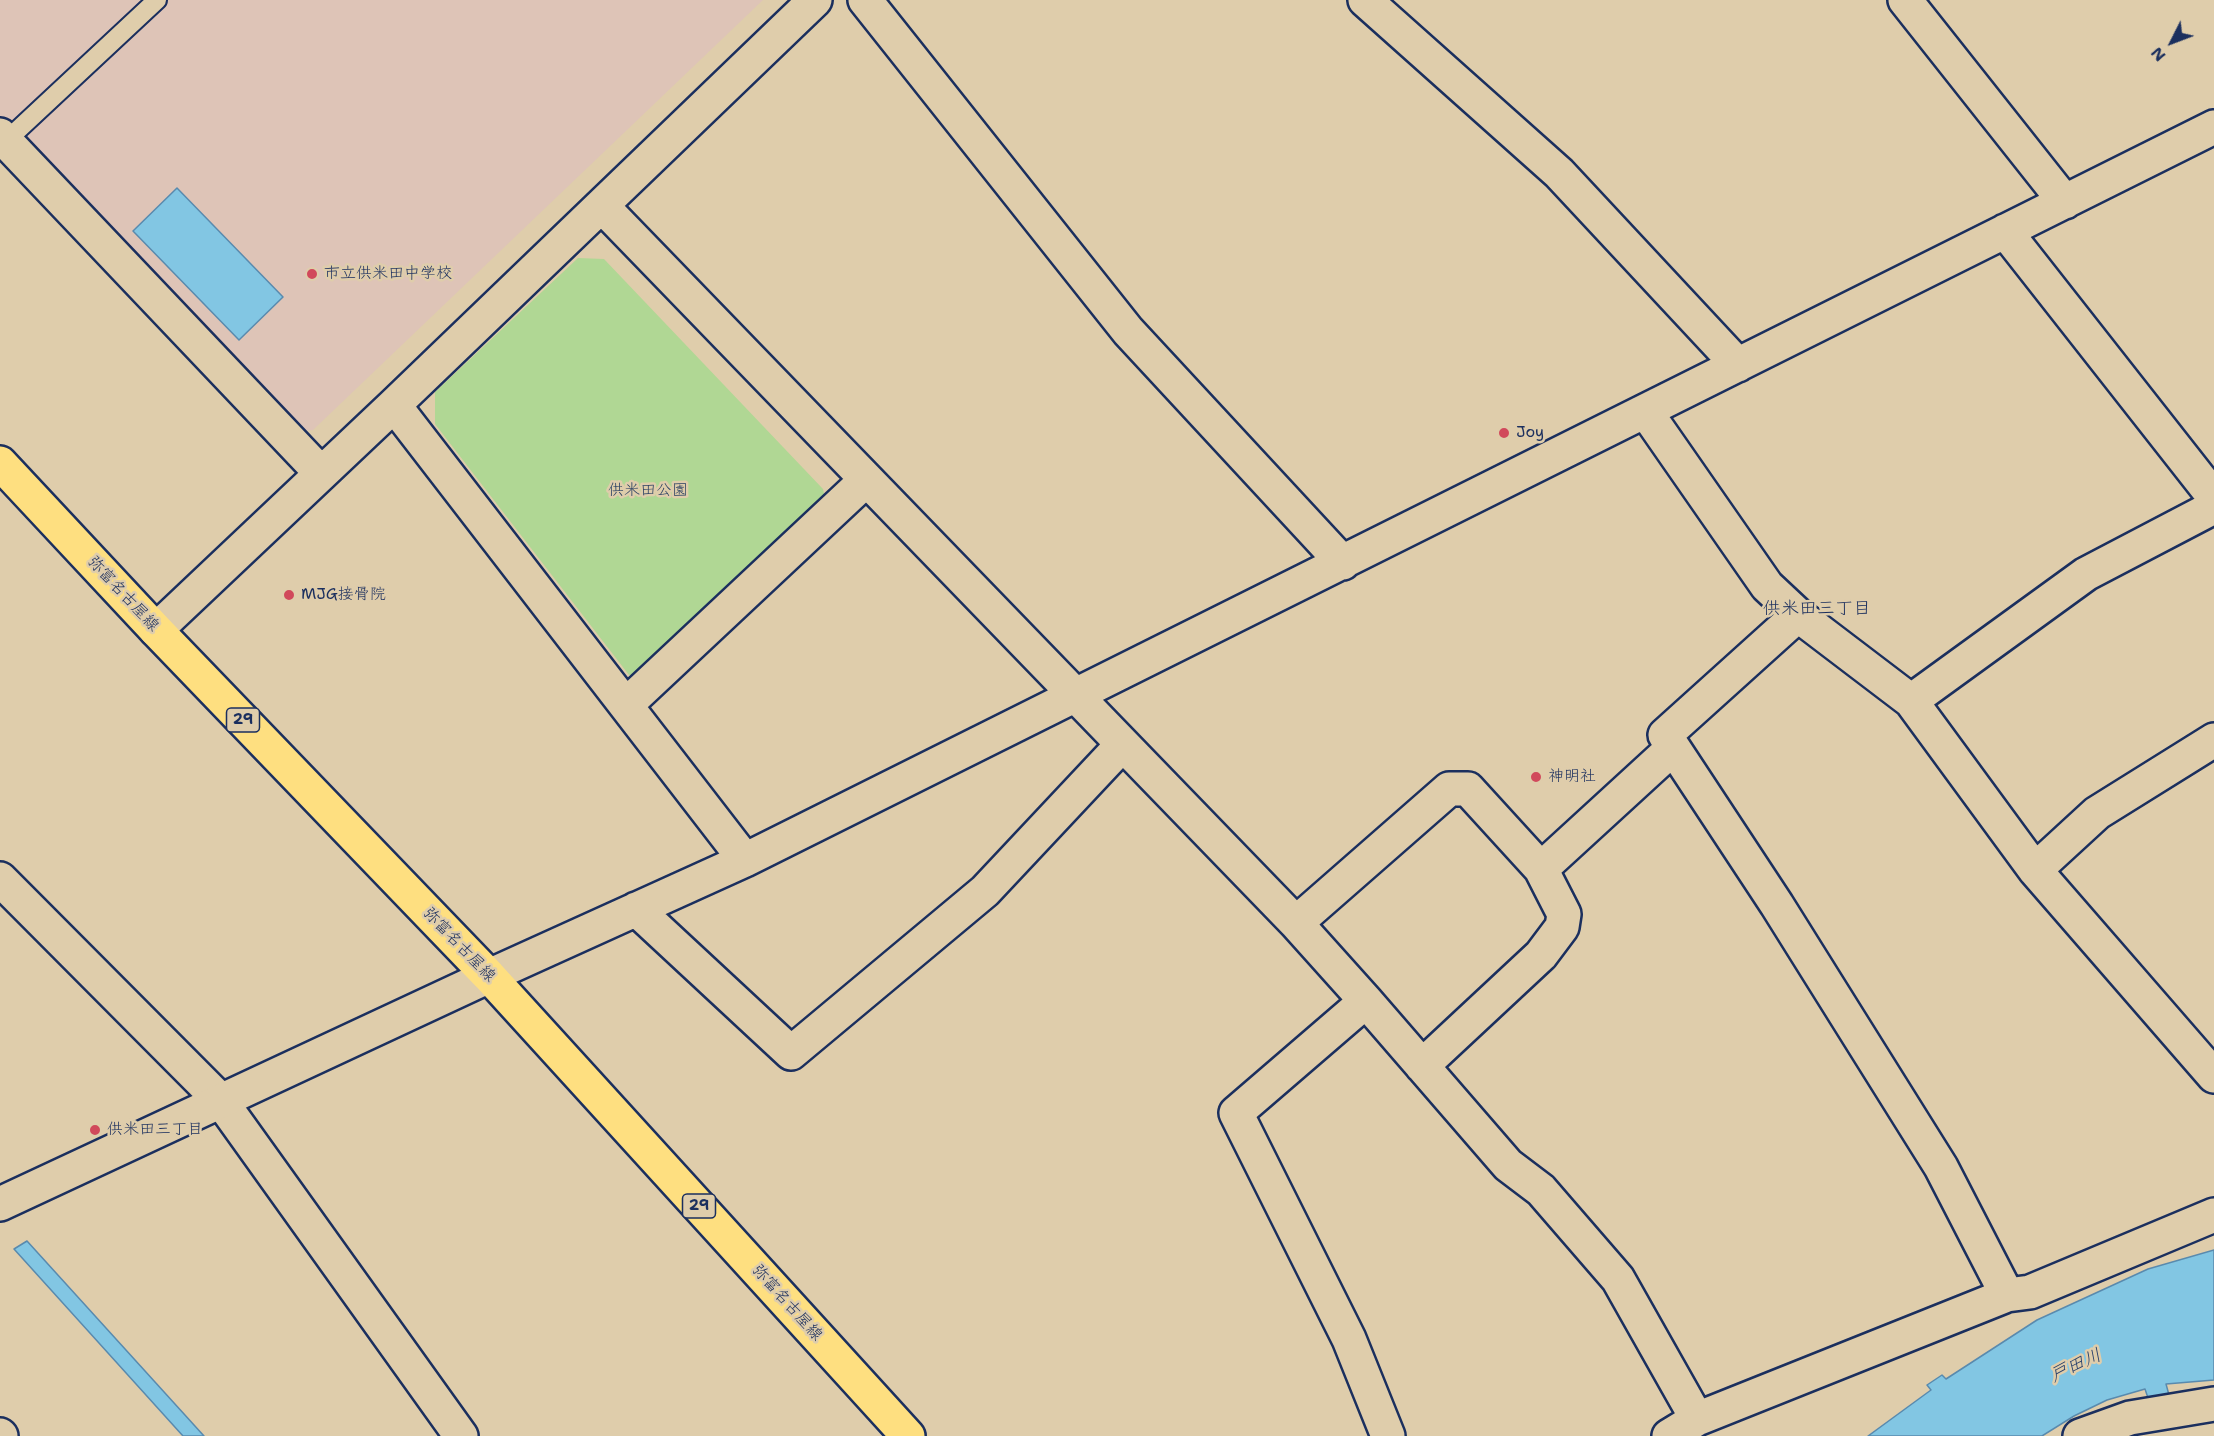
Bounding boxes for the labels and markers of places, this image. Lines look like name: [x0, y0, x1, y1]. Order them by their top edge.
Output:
place label: 市立供米田中学校: [324, 264, 452, 284]
marker: 市立供米田中学校: [305, 267, 319, 281]
place label: Joy: [1516, 423, 1544, 443]
marker: Joy: [1497, 426, 1511, 440]
place label: MJG接骨院: [301, 585, 386, 605]
marker: MJG接骨院: [282, 588, 296, 602]
place label: 神明社: [1548, 767, 1596, 787]
marker: 神明社: [1529, 770, 1543, 784]
place label: 供米田三丁目: [107, 1120, 203, 1140]
marker: 供米田三丁目: [88, 1123, 102, 1137]

